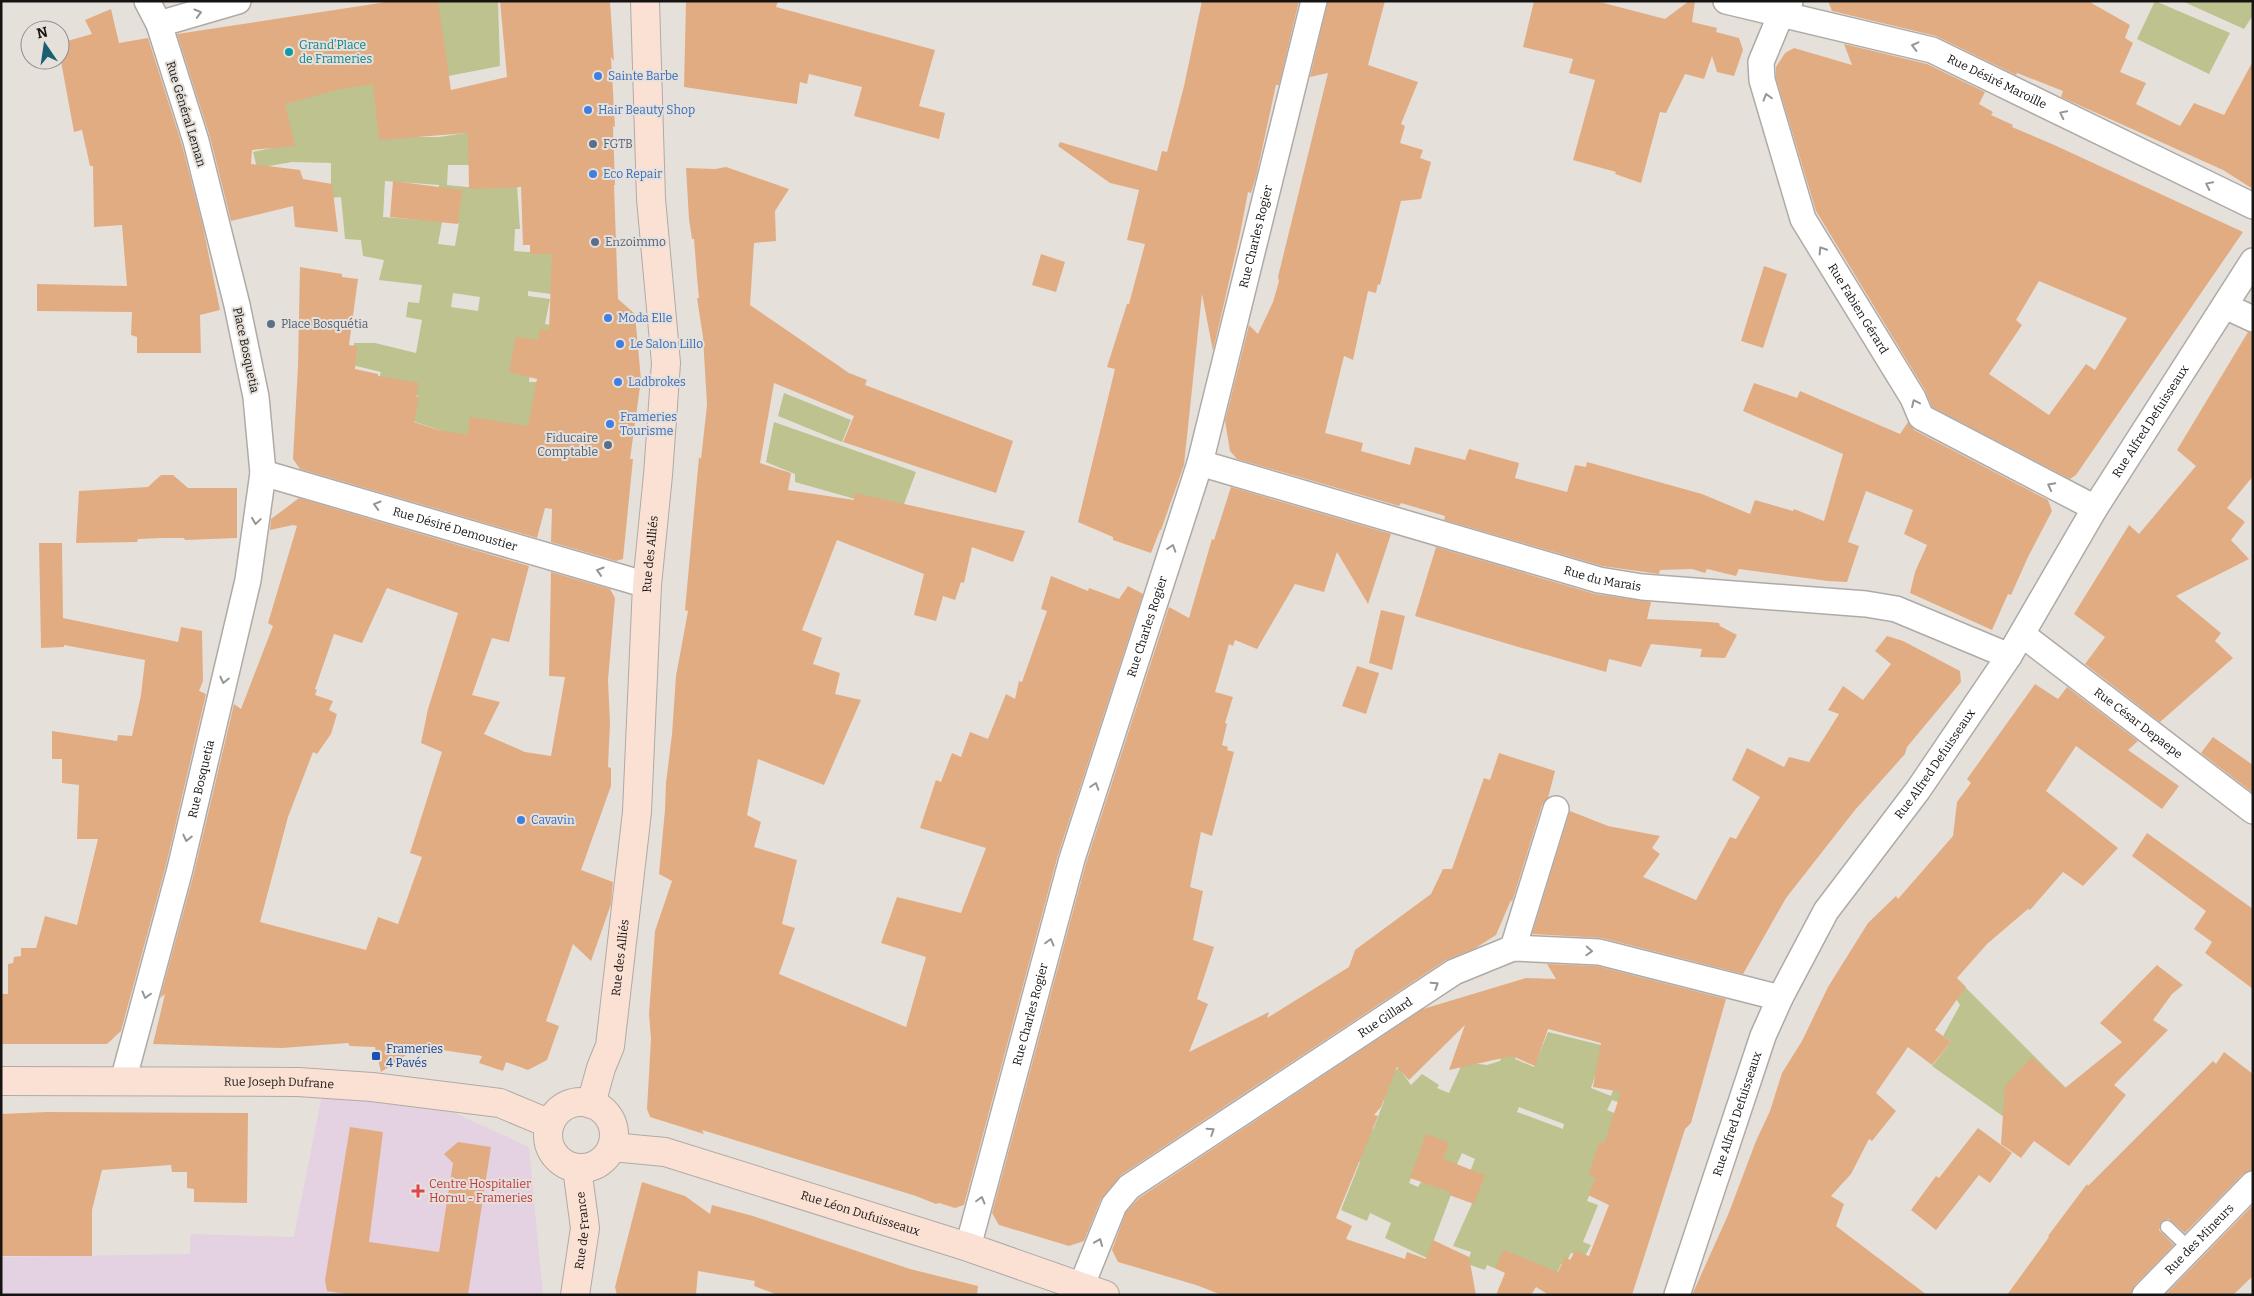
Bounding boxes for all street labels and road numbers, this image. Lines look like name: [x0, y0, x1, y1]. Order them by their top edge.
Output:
street label: Rue Désiré Maroille: [1945, 52, 2049, 112]
street label: Rue Général Leman: [163, 60, 209, 169]
street label: Rue Charles Rogier: [1236, 183, 1275, 290]
street label: Rue Fabien Gérard: [1825, 261, 1891, 356]
street label: Place Bosquetia: [230, 306, 262, 395]
street label: Rue Alfred Defuisseaux: [2109, 362, 2192, 480]
street label: Rue Désiré Demoustier: [391, 504, 520, 554]
street label: Rue des Alliés: [640, 515, 661, 593]
street label: Rue du Marais: [1562, 563, 1643, 594]
street label: Rue Charles Rogier: [1124, 574, 1170, 679]
street label: Rue César Depaepe: [2091, 685, 2185, 761]
street label: Rue Alfred Defuisseaux: [1892, 706, 1978, 821]
street label: Rue Bosquetia: [185, 738, 217, 819]
street label: Rue des Alliés: [609, 918, 632, 997]
street label: Rue Charles Rogier: [1010, 961, 1051, 1067]
street label: Rue Gillard: [1355, 995, 1415, 1040]
street label: Rue Alfred Defuisseaux: [1710, 1049, 1765, 1178]
street label: Rue Joseph Dufrane: [224, 1075, 334, 1091]
street label: Rue Léon Dufuisseaux: [799, 1188, 922, 1239]
street label: Rue de France: [572, 1191, 592, 1271]
street label: Rue des Mineurs: [2162, 1201, 2237, 1277]

